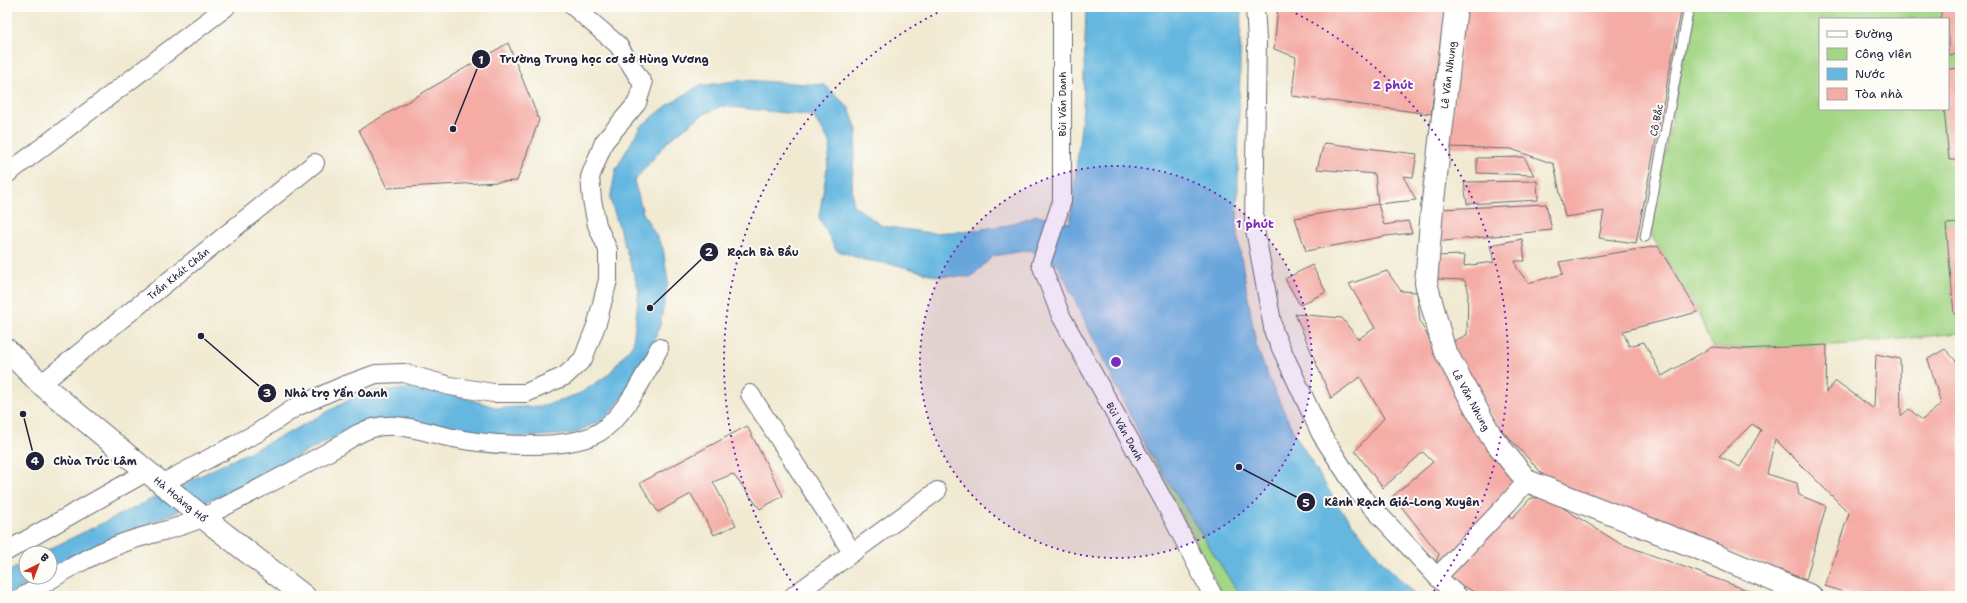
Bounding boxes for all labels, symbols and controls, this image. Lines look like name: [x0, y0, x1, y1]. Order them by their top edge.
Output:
legend: [1819, 18, 1949, 110]
text: Đường: [1855, 26, 1893, 42]
street label: Lê Văn Nhung: [1438, 41, 1459, 110]
text: Công viên: [1855, 46, 1912, 62]
callout: Trường Trung học cơ sở Hùng Vương: [471, 48, 716, 71]
text: 1: [478, 52, 484, 68]
text: Trường Trung học cơ sở Hùng Vương: [499, 52, 709, 67]
text: Nước: [1855, 66, 1885, 82]
street label: Bùi Văn Danh: [1056, 72, 1069, 136]
text: 2 phút: [1373, 77, 1414, 93]
text: Tòa nhà: [1855, 86, 1903, 102]
street label: Cô Bắc: [1647, 103, 1666, 137]
text: 1 phút: [1236, 216, 1274, 232]
callout: Rạch Bà Bầu: [699, 240, 806, 263]
text: 2: [705, 244, 714, 260]
street label: Trần Khát Chân: [145, 245, 212, 303]
text: Rạch Bà Bầu: [727, 245, 799, 260]
centre of rings: [1109, 355, 1123, 369]
street label: Lê Văn Nhung: [1449, 367, 1493, 433]
callout: Nhà trọ Yến Oanh: [257, 382, 396, 405]
text: 3: [263, 385, 271, 401]
text: Nhà trọ Yến Oanh: [284, 386, 388, 401]
street label: Bùi Văn Danh: [1103, 400, 1146, 463]
callout: Chùa Trúc Lâm: [25, 449, 145, 472]
text: 4: [31, 453, 40, 469]
text: Chùa Trúc Lâm: [53, 454, 137, 469]
street label: Hà Hoàng Hổ: [151, 474, 210, 525]
callout: Kênh Rạch Giá-Long Xuyên: [1296, 491, 1488, 514]
text: 5: [1302, 495, 1310, 511]
text: Kênh Rạch Giá-Long Xuyên: [1324, 495, 1480, 510]
north arrow: [18, 545, 58, 585]
text: B: [37, 550, 52, 566]

